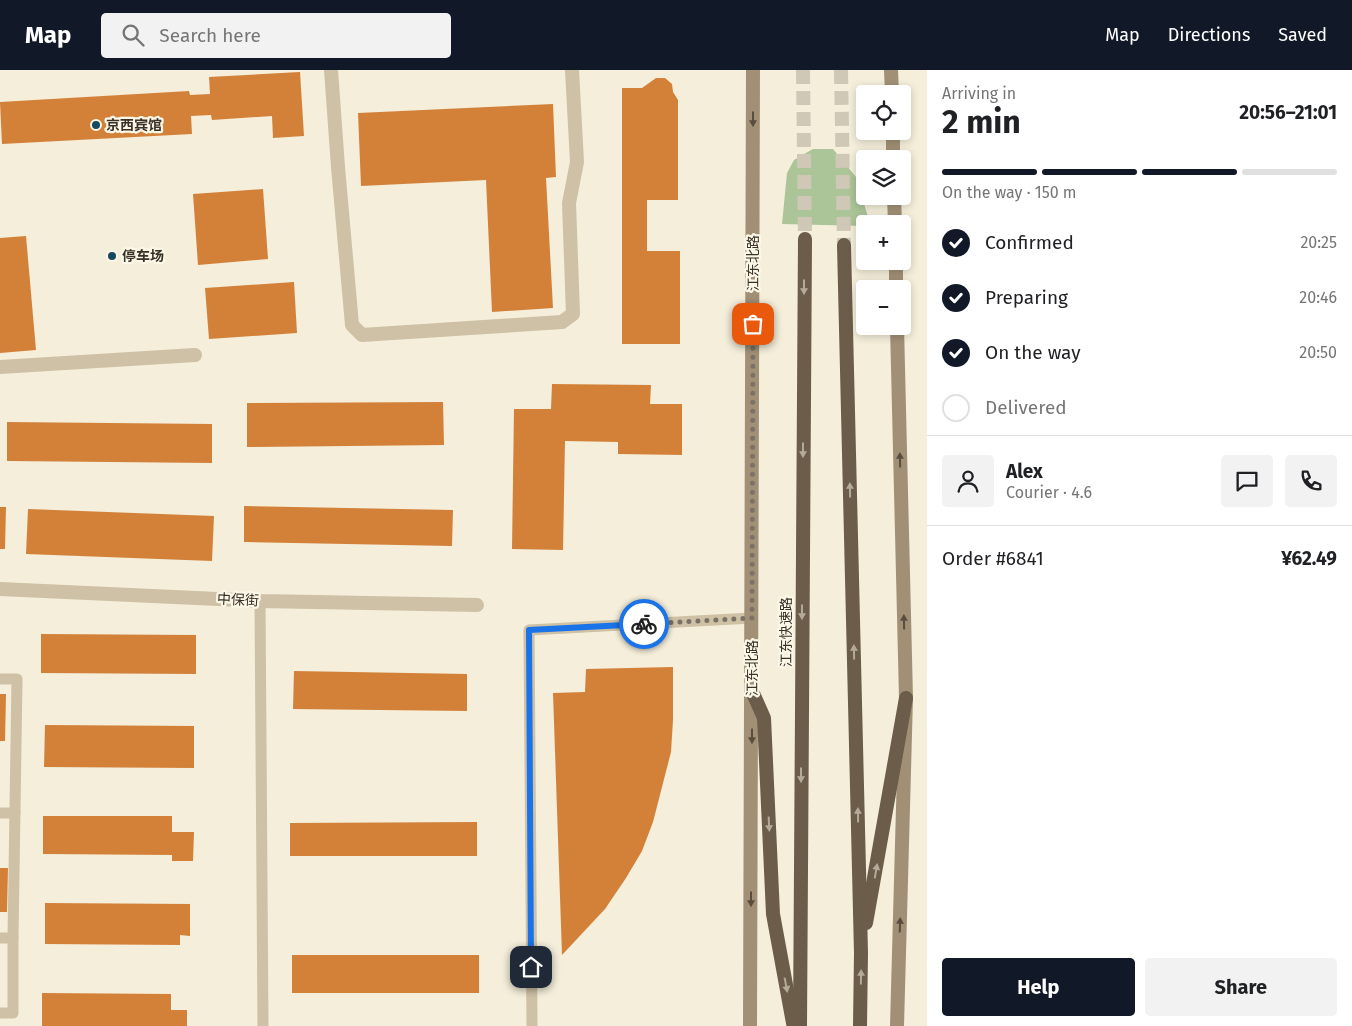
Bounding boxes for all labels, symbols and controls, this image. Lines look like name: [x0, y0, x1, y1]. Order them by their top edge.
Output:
search box: [101, 13, 451, 58]
text: Map: [25, 21, 71, 49]
icon: search: [119, 21, 147, 49]
text: Search here: [159, 24, 261, 47]
text: Map: [1105, 24, 1140, 46]
text: Directions: [1168, 24, 1250, 46]
text: Saved: [1278, 24, 1327, 46]
text: Arriving in: [942, 84, 1016, 103]
map controls: [856, 85, 911, 335]
button: locate: [856, 85, 911, 140]
text: 20:56–21:01: [1239, 101, 1337, 124]
text: 2 min: [942, 103, 1021, 141]
one-way arrow: [749, 111, 757, 127]
place label: 京西宾馆: [106, 117, 162, 134]
marker: 京西宾馆: [90, 119, 102, 131]
button: layers: [856, 150, 911, 205]
text: On the way · 150 m: [942, 183, 1077, 202]
button: +: [856, 215, 911, 270]
icon: check: [942, 229, 970, 257]
text: Confirmed: [985, 231, 1074, 254]
text: 20:25: [1300, 233, 1337, 252]
street label: 江东北路: [745, 235, 762, 291]
place label: 停车场: [122, 248, 164, 265]
marker: 停车场: [106, 250, 118, 262]
one-way arrow: [800, 280, 808, 296]
button: −: [856, 280, 911, 335]
icon: check: [942, 284, 970, 312]
text: Preparing: [985, 286, 1068, 309]
text: 20:46: [1299, 288, 1337, 307]
pin: [732, 303, 774, 345]
icon: bag: [739, 310, 767, 338]
icon: check: [942, 339, 970, 367]
text: On the way: [985, 341, 1081, 364]
text: 20:50: [1299, 343, 1337, 362]
text: Delivered: [985, 396, 1067, 419]
one-way arrow: [799, 442, 807, 458]
one-way arrow: [896, 452, 904, 468]
button: person: [942, 455, 994, 507]
button: chat: [1221, 455, 1273, 507]
button: phone: [1285, 455, 1337, 507]
text: Alex: [1006, 460, 1043, 483]
one-way arrow: [845, 482, 853, 498]
text: Courier · 4.6: [1006, 483, 1092, 502]
text: Order #6841: [942, 547, 1044, 570]
text: ¥62.49: [1281, 547, 1337, 570]
street label: 中保街: [217, 590, 259, 610]
street label: 江东快速路: [778, 597, 795, 667]
courier: [619, 599, 669, 649]
one-way arrow: [798, 605, 806, 621]
icon: bike: [630, 610, 658, 638]
one-way arrow: [900, 614, 908, 630]
street label: 江东北路: [744, 640, 761, 696]
one-way arrow: [850, 644, 858, 660]
one-way arrow: [748, 728, 756, 744]
one-way arrow: [797, 767, 805, 783]
one-way arrow: [854, 807, 862, 823]
one-way arrow: [765, 817, 773, 833]
one-way arrow: [872, 862, 880, 878]
one-way arrow: [747, 891, 755, 907]
one-way arrow: [896, 917, 904, 933]
pin: [510, 946, 552, 988]
icon: home: [517, 953, 545, 981]
button: Help: [942, 958, 1135, 1016]
button: Share: [1145, 958, 1337, 1016]
one-way arrow: [857, 969, 865, 985]
one-way arrow: [783, 978, 791, 994]

